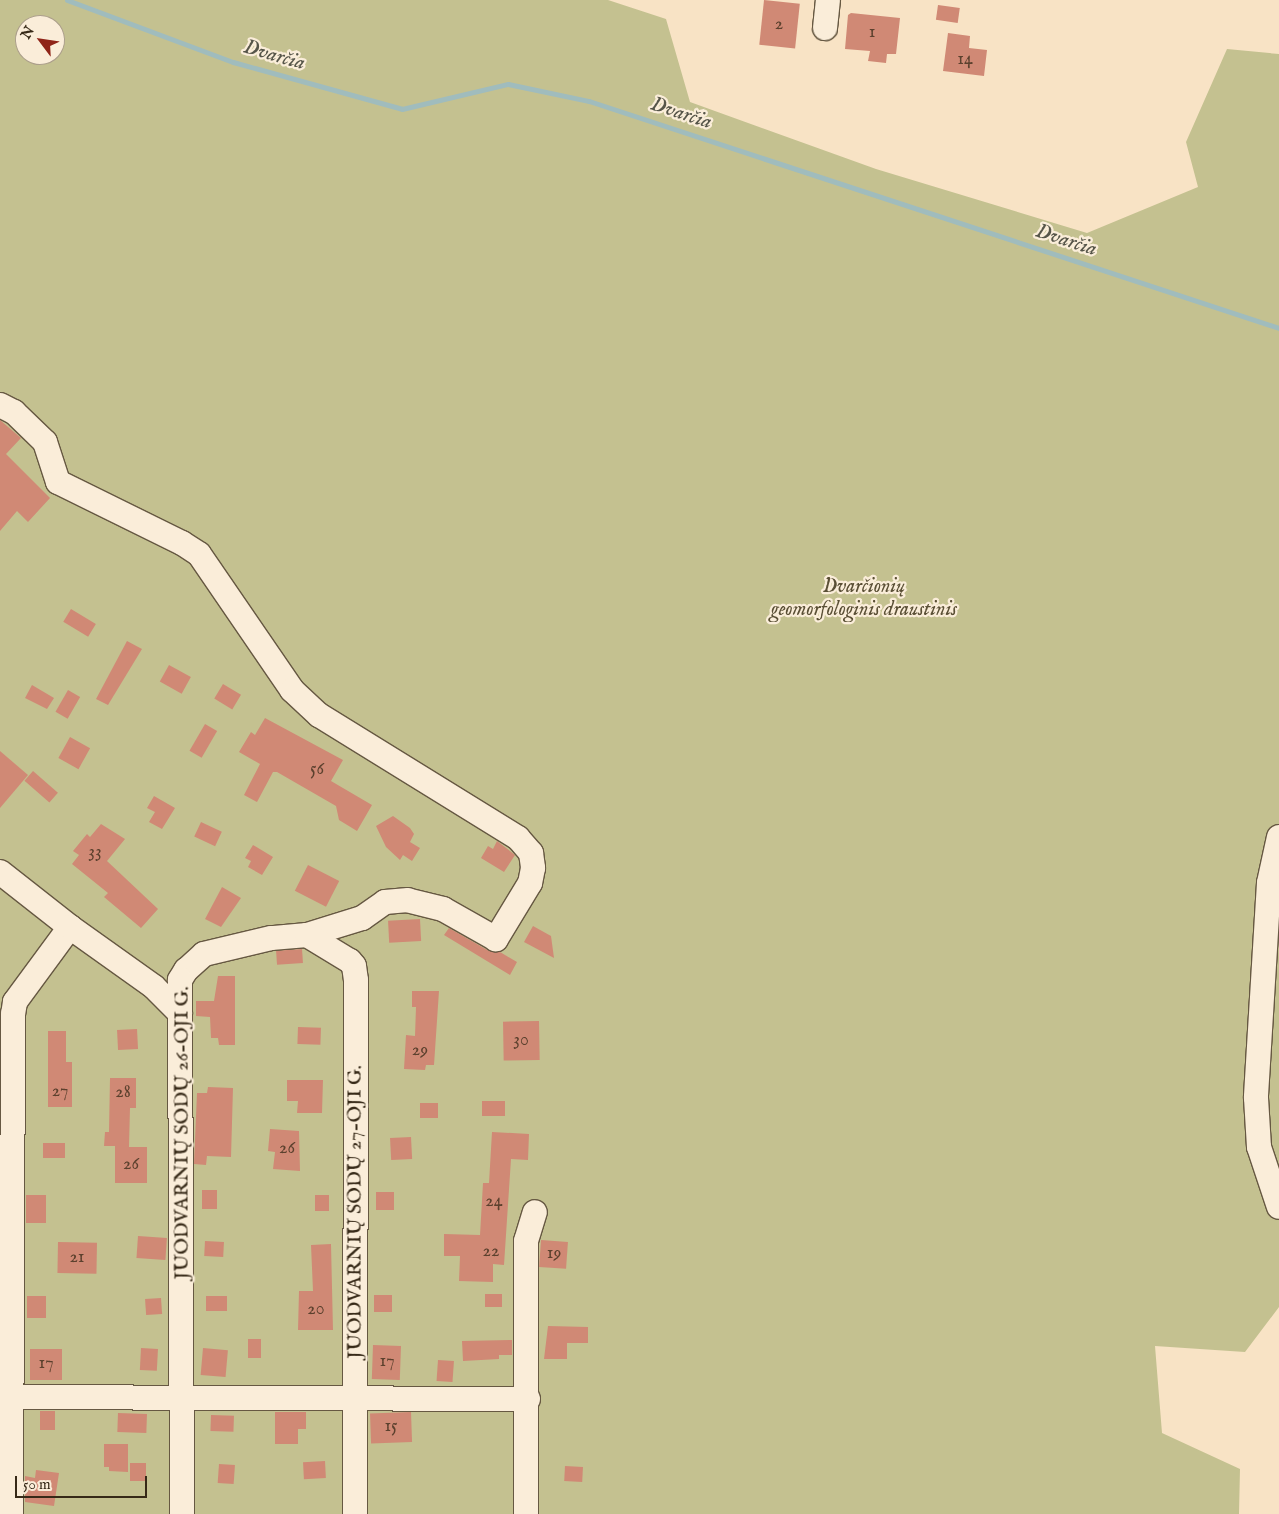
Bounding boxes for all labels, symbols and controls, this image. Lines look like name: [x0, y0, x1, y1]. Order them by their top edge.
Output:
house number: 2: [775, 14, 783, 36]
north arrow: [15, 15, 65, 65]
house number: 1: [869, 22, 875, 44]
text: N: [17, 23, 39, 43]
water label: Dvarčia: [240, 35, 308, 77]
house number: 14: [957, 49, 973, 71]
water label: Dvarčia: [647, 92, 715, 136]
water label: Dvarčia: [1032, 219, 1100, 263]
park label: Dvarčionių geomorfologinis draustinis: [771, 575, 957, 622]
house number: 56: [310, 759, 324, 781]
house number: 33: [88, 842, 102, 864]
street label: JUODVARNIŲ SODŲ 26-OJI G.: [170, 986, 194, 1280]
house number: 30: [513, 1030, 529, 1052]
house number: 29: [412, 1040, 428, 1062]
street label: JUODVARNIŲ SODŲ 27-OJI G.: [343, 1065, 367, 1359]
house number: 27: [52, 1081, 68, 1103]
house number: 28: [115, 1082, 131, 1104]
house number: 26: [279, 1138, 295, 1160]
house number: 26: [123, 1154, 139, 1176]
house number: 24: [485, 1191, 503, 1213]
house number: 22: [483, 1241, 499, 1263]
house number: 19: [547, 1243, 561, 1265]
house number: 21: [69, 1247, 85, 1269]
house number: 20: [307, 1299, 325, 1321]
house number: 17: [379, 1351, 395, 1373]
house number: 17: [38, 1353, 54, 1375]
house number: 15: [384, 1416, 398, 1438]
scale bar: [18, 1466, 150, 1498]
text: 50 m: [23, 1475, 51, 1494]

